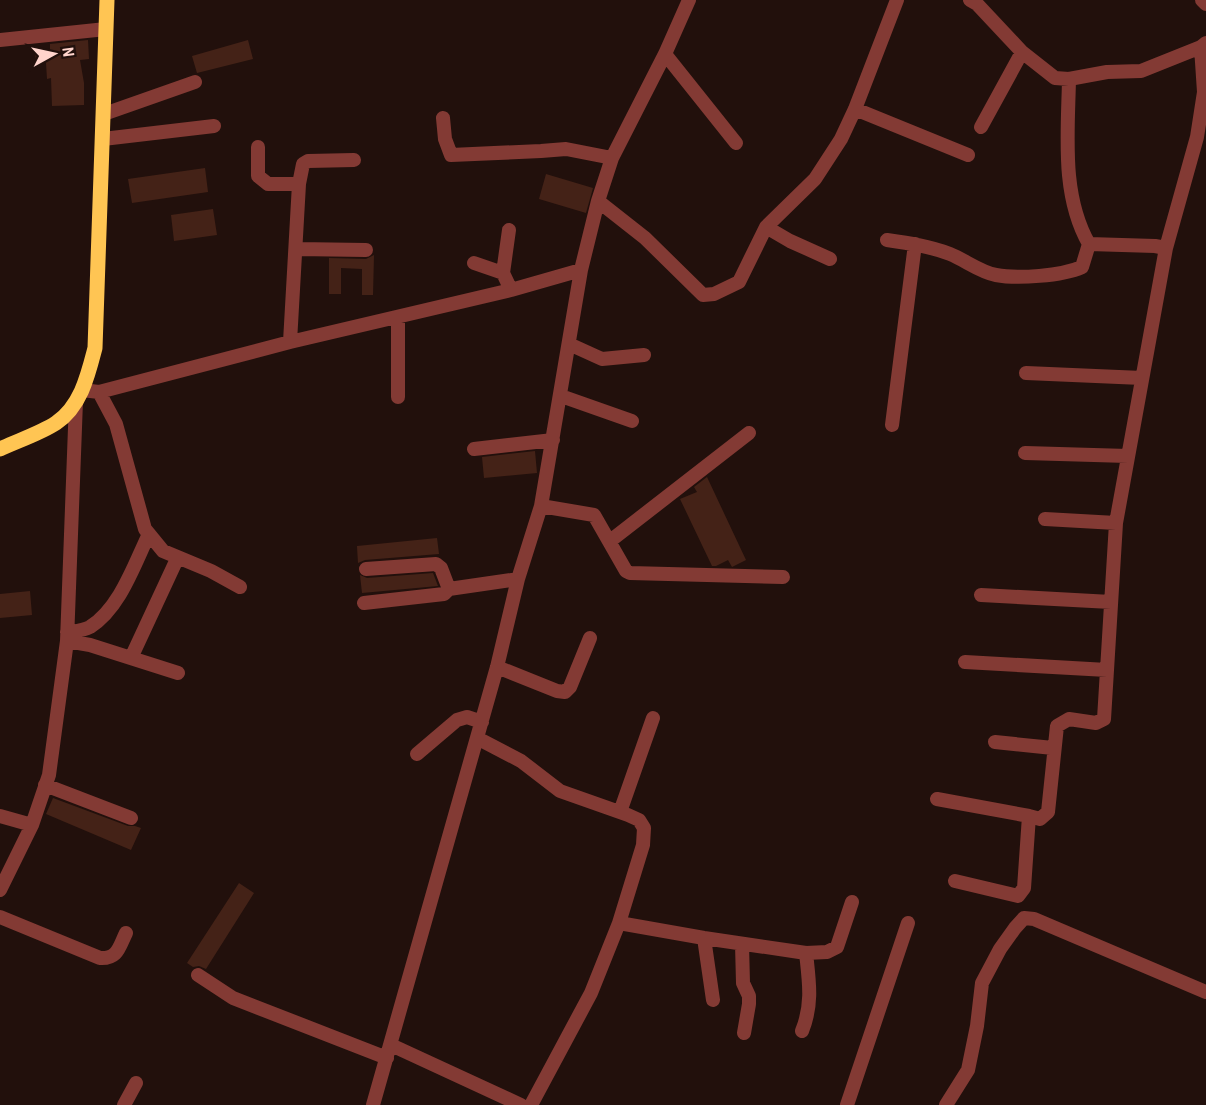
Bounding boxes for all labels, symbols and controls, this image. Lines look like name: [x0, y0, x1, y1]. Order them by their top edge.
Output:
north arrow: [24, 24, 84, 84]
text: N: [57, 46, 80, 58]

